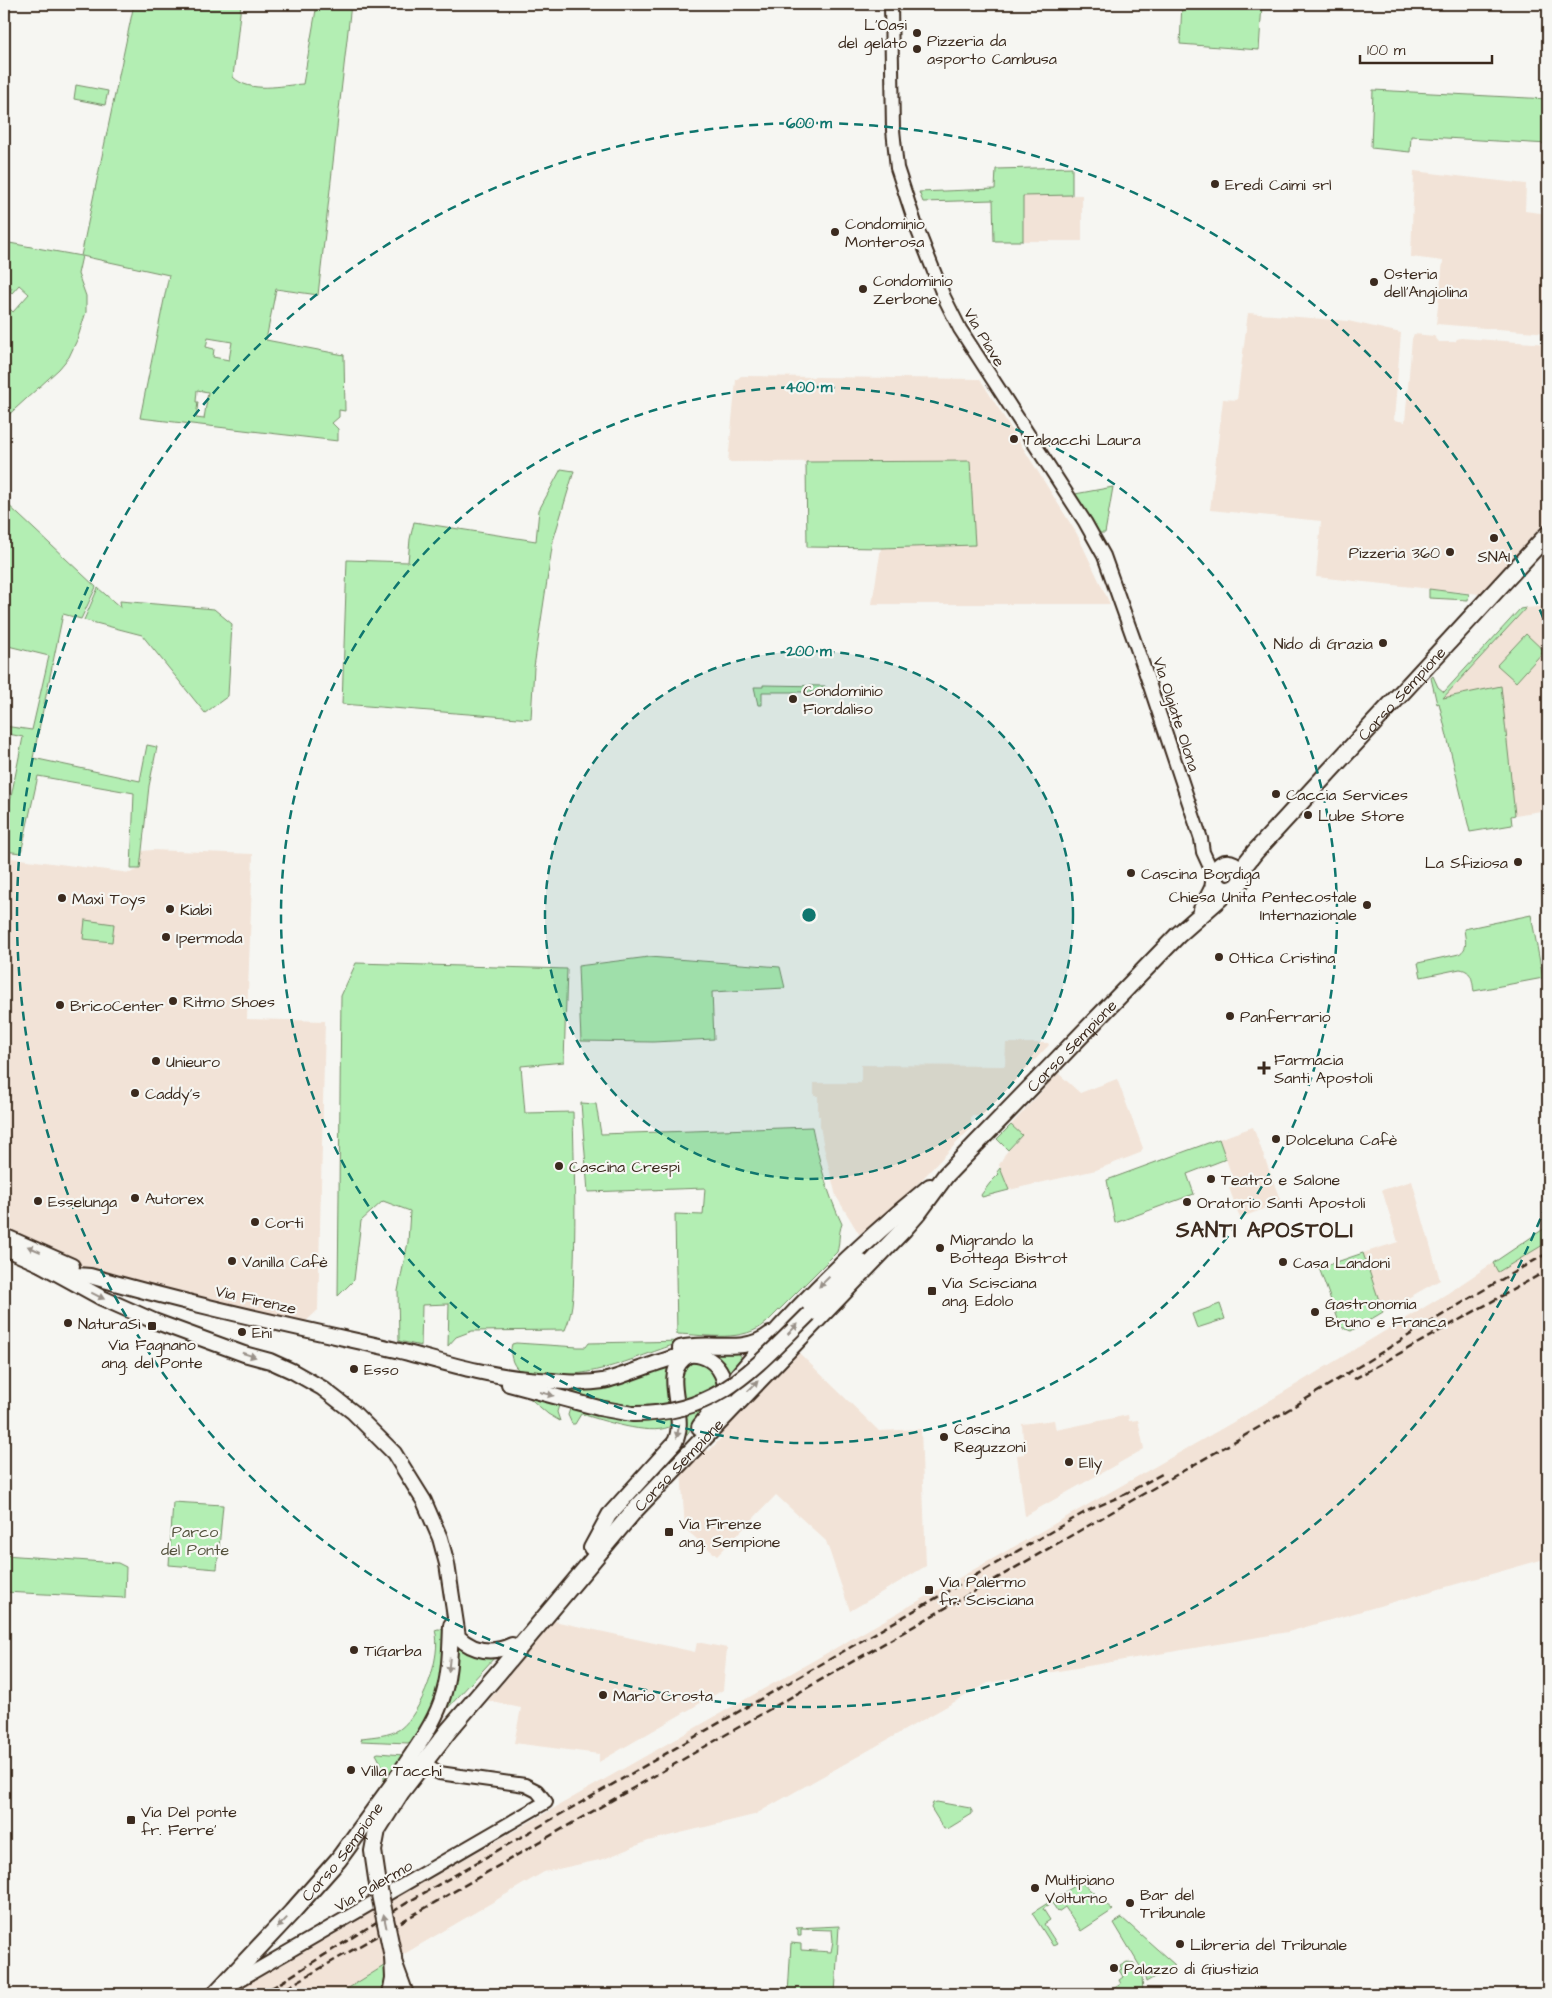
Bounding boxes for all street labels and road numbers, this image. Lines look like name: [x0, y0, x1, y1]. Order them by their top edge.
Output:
street label: Via Piave: [958, 304, 1010, 371]
street label: Corso Sempione: [1353, 642, 1451, 746]
street label: Via Olgiate Olona: [1146, 654, 1205, 775]
street label: Corso Sempione: [1022, 995, 1122, 1097]
street label: Via Firenze: [213, 1280, 299, 1320]
street label: Corso Sempione: [629, 1414, 729, 1517]
street label: Corso Sempione: [296, 1798, 389, 1906]
street label: Via Palermo: [330, 1855, 417, 1917]

